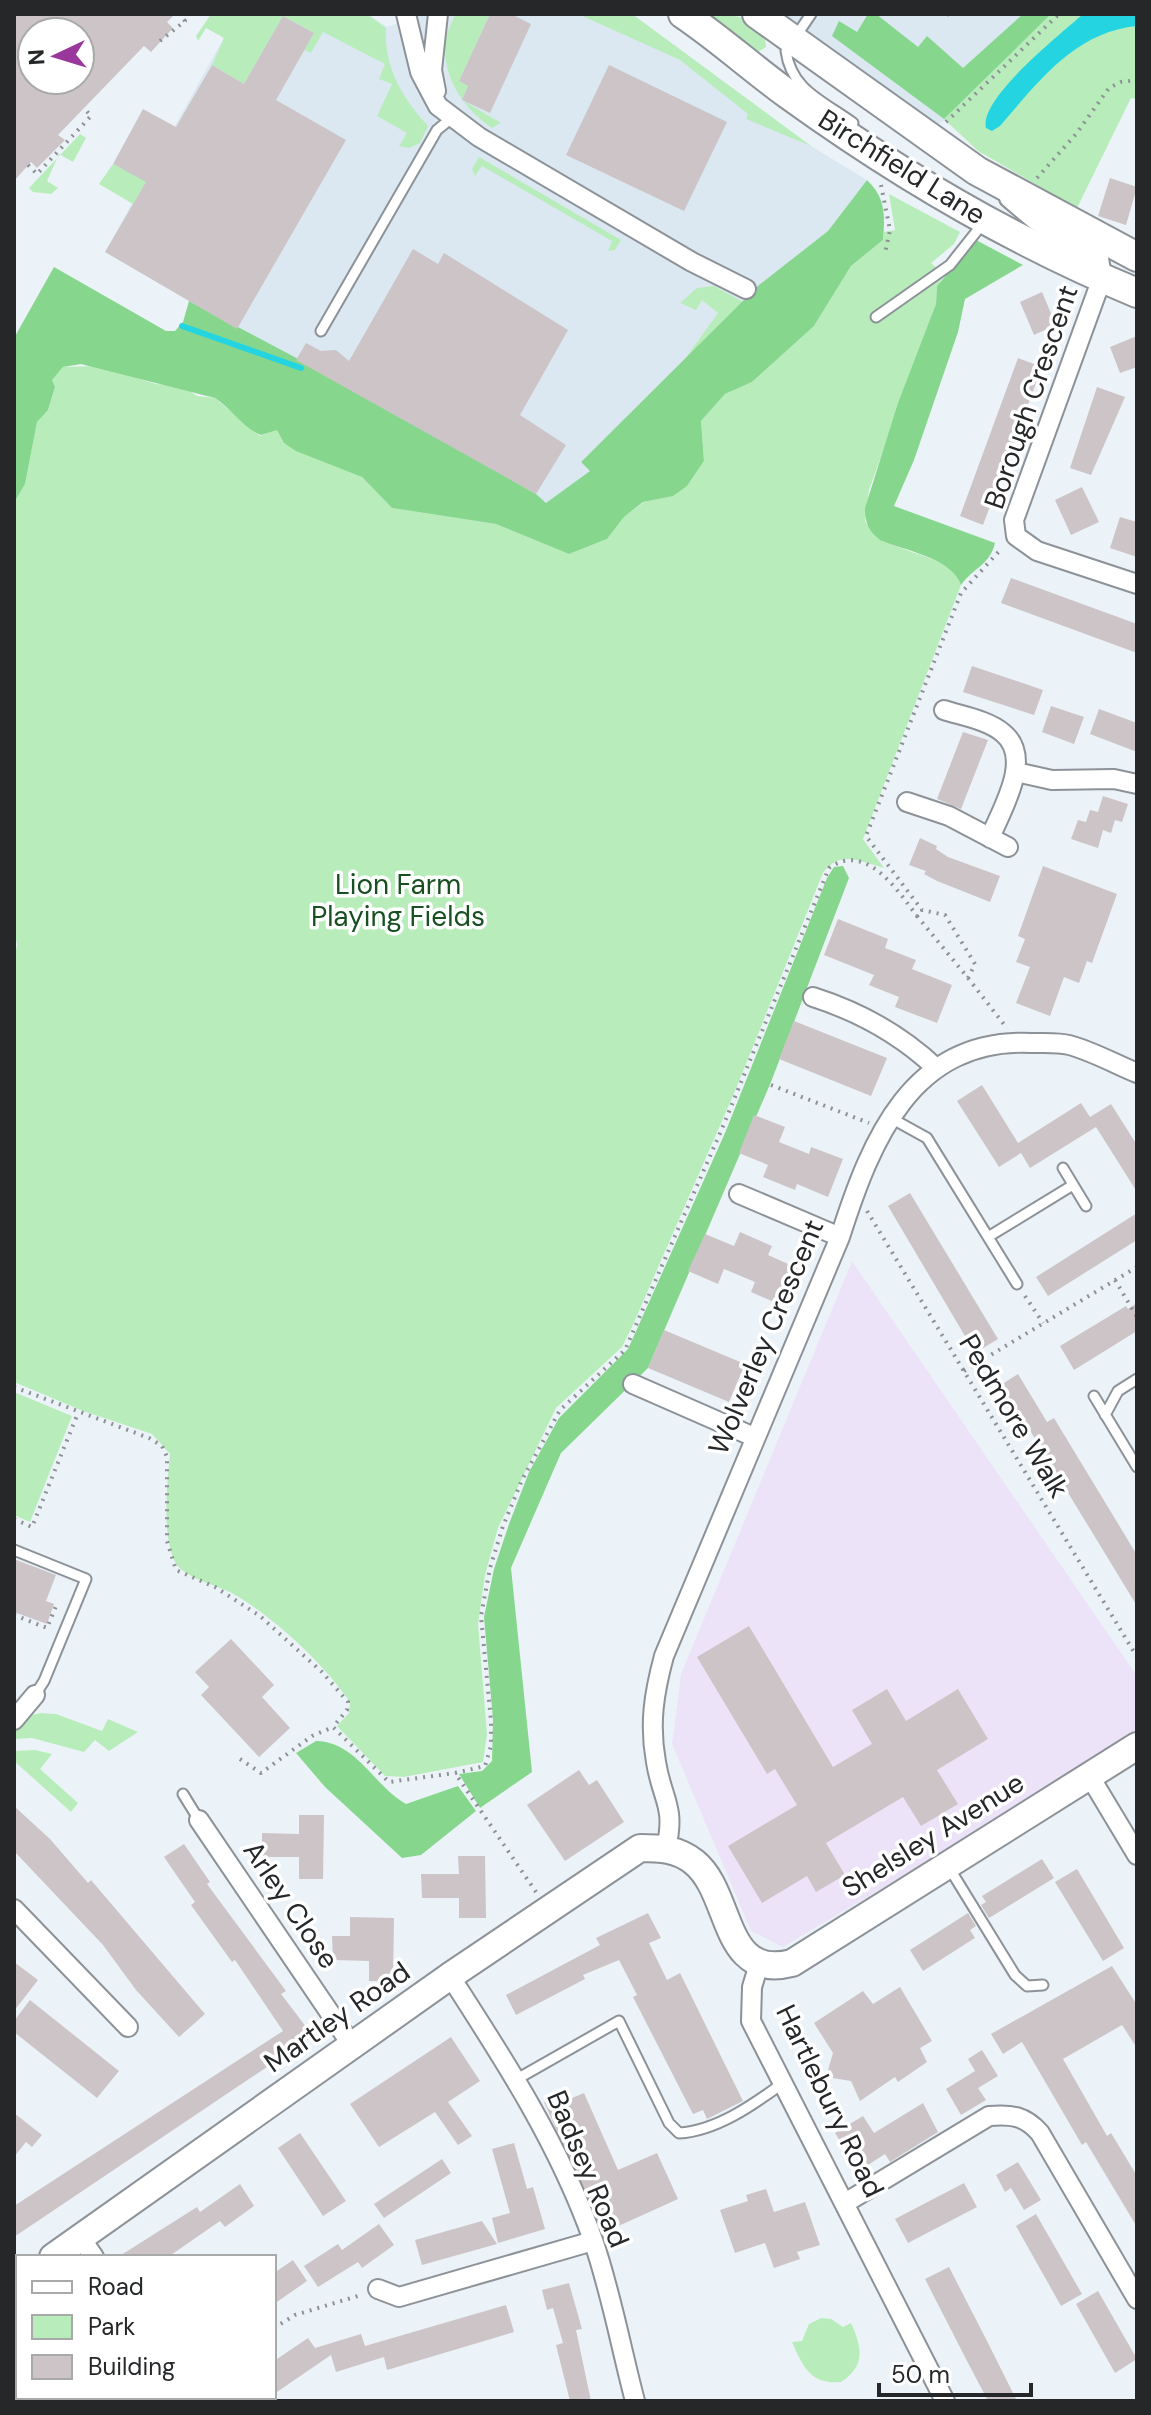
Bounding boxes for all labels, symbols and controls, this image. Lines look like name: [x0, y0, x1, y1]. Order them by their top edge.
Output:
north arrow: [16, 16, 96, 96]
text: N: [22, 48, 52, 66]
street label: Birchfield Lane: [811, 101, 993, 233]
street label: Borough Crescent: [975, 280, 1087, 514]
park label: Lion Farm Playing Fields: [311, 866, 485, 935]
street label: Wolverley Crescent: [700, 1214, 832, 1460]
street label: Pedmore Walk: [951, 1327, 1077, 1505]
street label: Shelsley Avenue: [835, 1764, 1031, 1906]
street label: Arley Close: [235, 1834, 347, 1976]
street label: Martley Road: [257, 1953, 417, 2081]
street label: Hartlebury Road: [767, 1999, 893, 2203]
street label: Badsey Road: [538, 2085, 638, 2253]
legend: [16, 2255, 276, 2399]
text: Road: [88, 2271, 144, 2302]
text: Park: [88, 2311, 135, 2342]
scale bar: [879, 2347, 1031, 2397]
text: Building: [88, 2351, 175, 2382]
text: 50 m: [891, 2359, 950, 2390]

